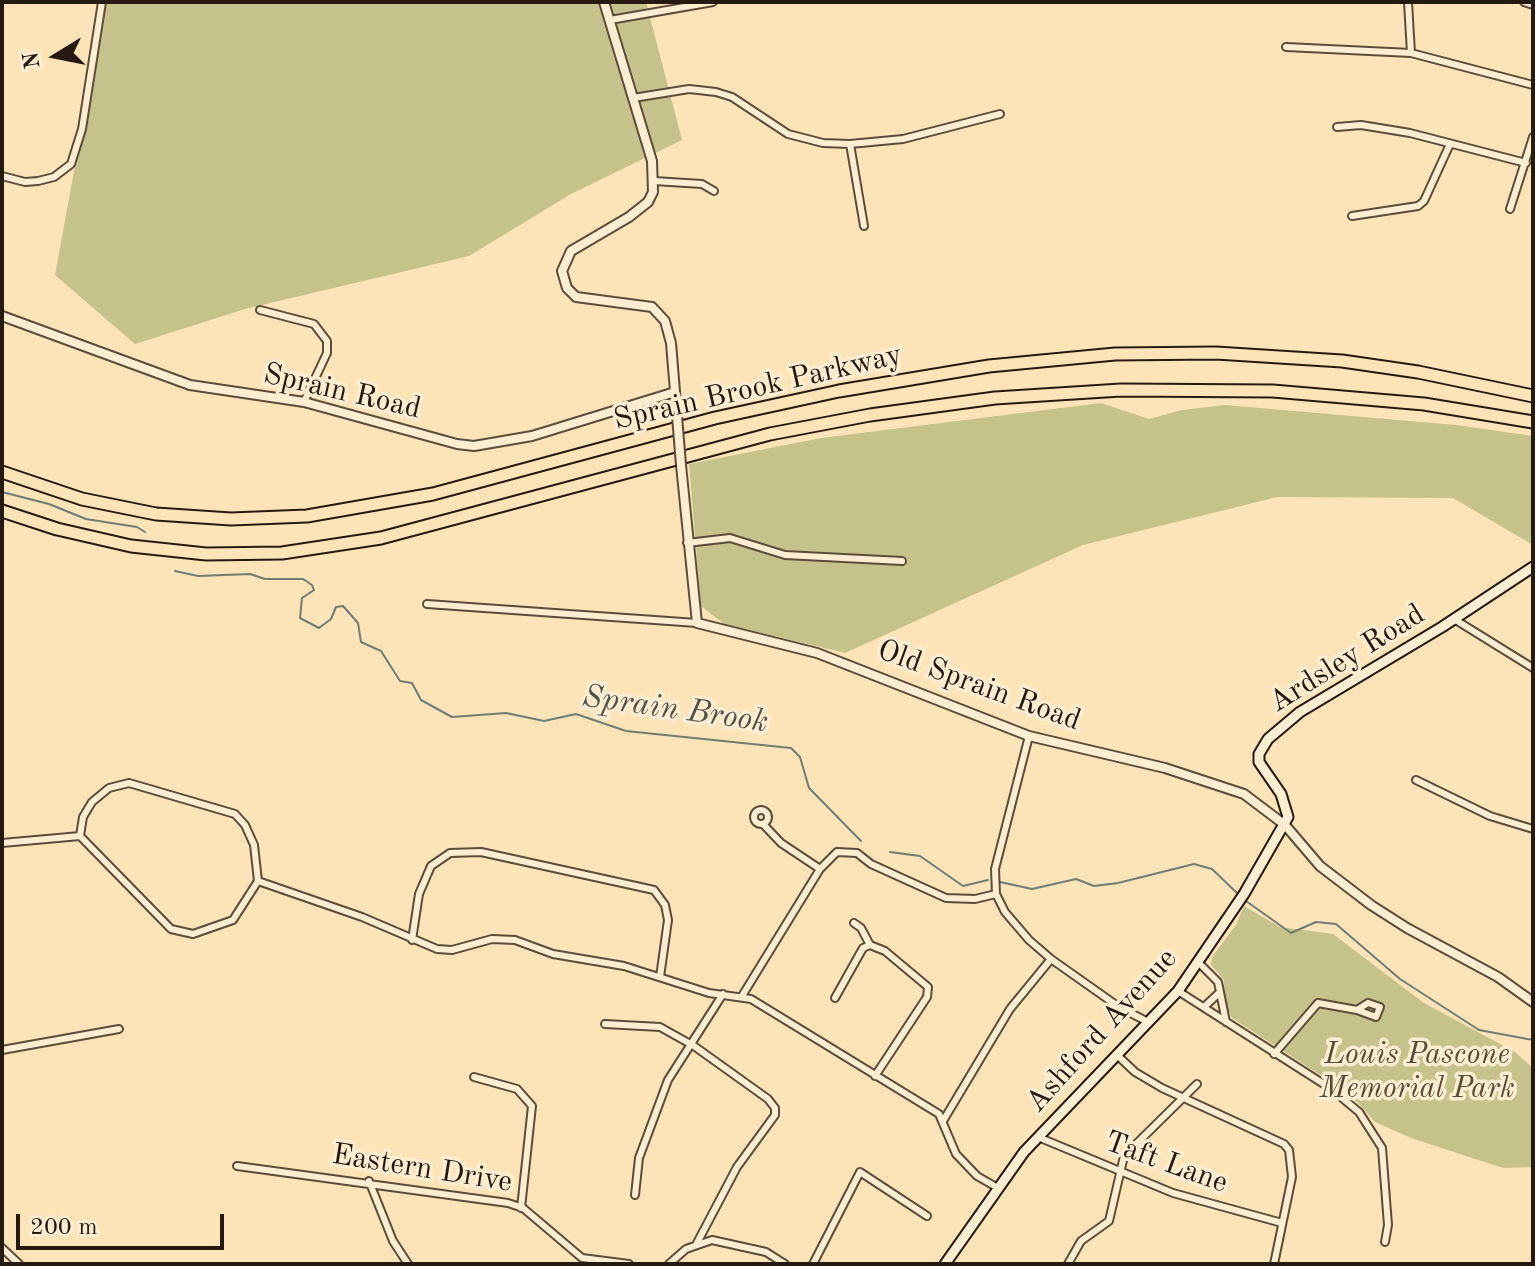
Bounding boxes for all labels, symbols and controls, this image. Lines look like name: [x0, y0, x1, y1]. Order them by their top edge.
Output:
north arrow: [16, 16, 96, 96]
text: N: [20, 50, 45, 70]
street label: Sprain Brook Parkway: [610, 337, 906, 439]
street label: Sprain Road: [260, 356, 424, 428]
street label: Ardsley Road: [1262, 597, 1432, 721]
street label: Old Sprain Road: [872, 632, 1086, 740]
water label: Sprain Brook: [580, 678, 770, 742]
street label: Ashford Avenue: [1019, 941, 1185, 1121]
park label: Louis Pascone Memorial Park: [1319, 1037, 1515, 1108]
street label: Taft Lane: [1100, 1124, 1232, 1202]
street label: Eastern Drive: [329, 1137, 515, 1201]
scale bar: [20, 1198, 228, 1248]
text: 200 m: [30, 1216, 98, 1240]

